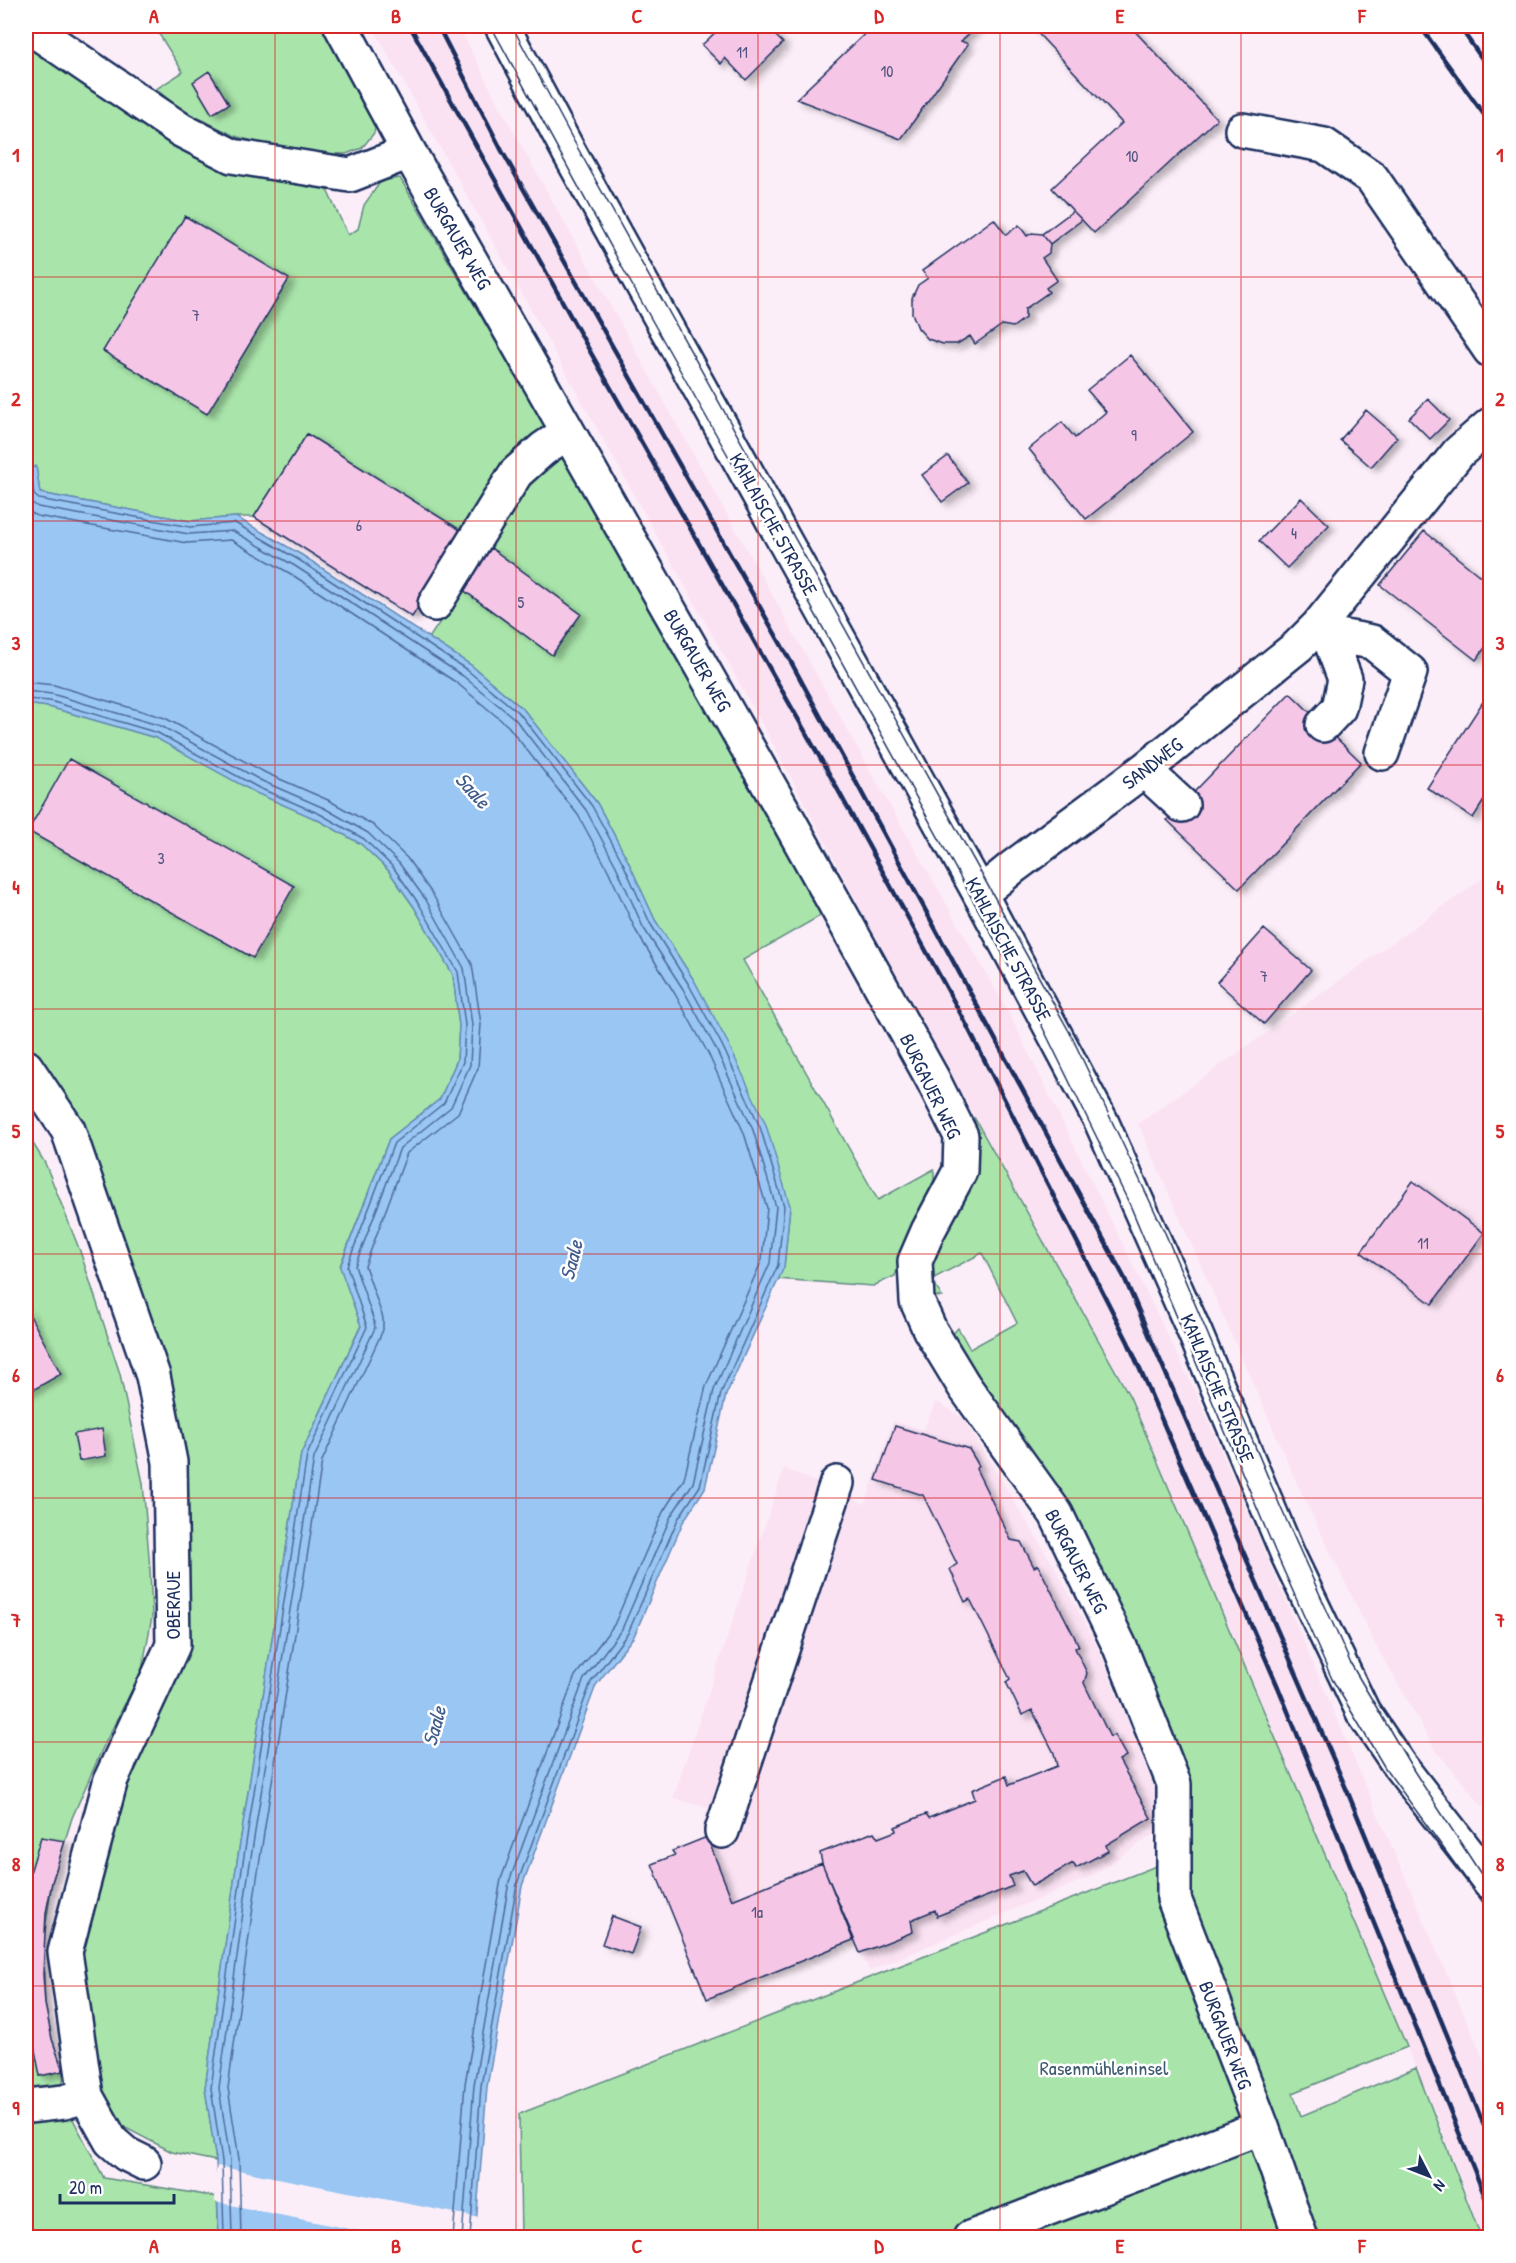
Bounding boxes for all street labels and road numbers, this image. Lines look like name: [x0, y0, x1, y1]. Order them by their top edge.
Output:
street label: BURGAUER WEG: [418, 182, 498, 294]
street label: KAHLAISCHE STRASSE: [724, 448, 824, 600]
street label: BURGAUER WEG: [658, 604, 738, 716]
street label: SANDWEG: [1116, 731, 1188, 795]
street label: KAHLAISCHE STRASSE: [960, 872, 1058, 1026]
street label: BURGAUER WEG: [894, 1029, 968, 1143]
street label: KAHLAISCHE STRASSE: [1175, 1310, 1262, 1467]
street label: BURGAUER WEG: [1039, 1504, 1115, 1618]
street label: OBERAUE: [159, 1570, 186, 1639]
street label: BURGAUER WEG: [1193, 1977, 1259, 2093]

